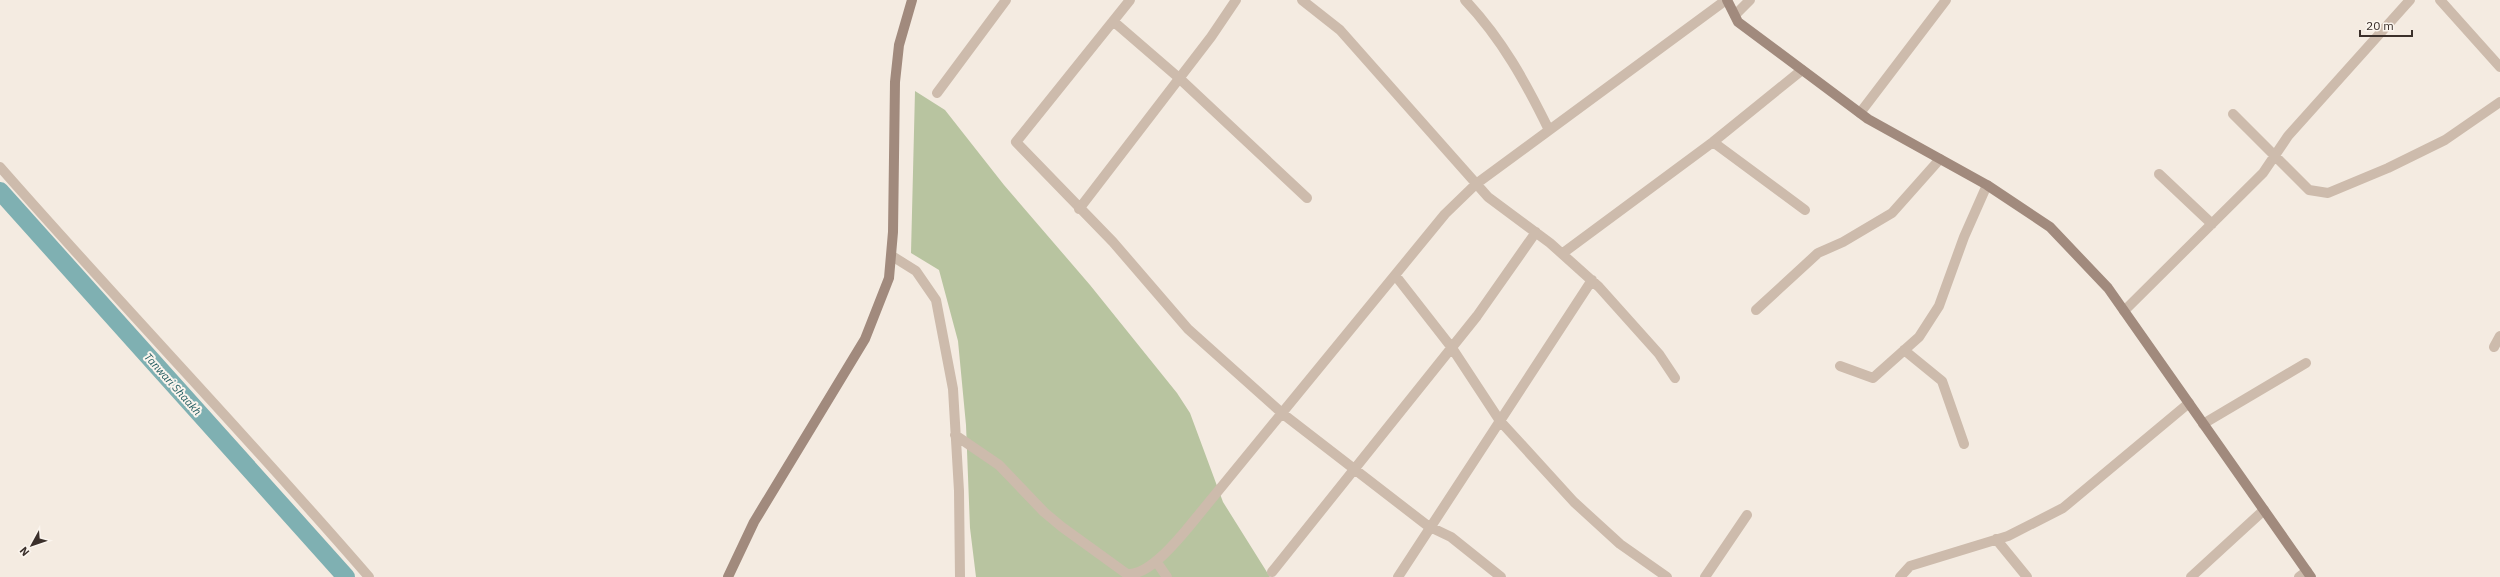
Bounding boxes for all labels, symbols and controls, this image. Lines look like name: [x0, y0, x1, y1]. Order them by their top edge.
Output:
scale bar: [2360, 12, 2412, 38]
text: 20 m: [2366, 18, 2394, 33]
water label: Tanwari Shaakh: [141, 350, 205, 418]
north arrow: [12, 525, 52, 565]
text: N: [16, 544, 32, 559]

